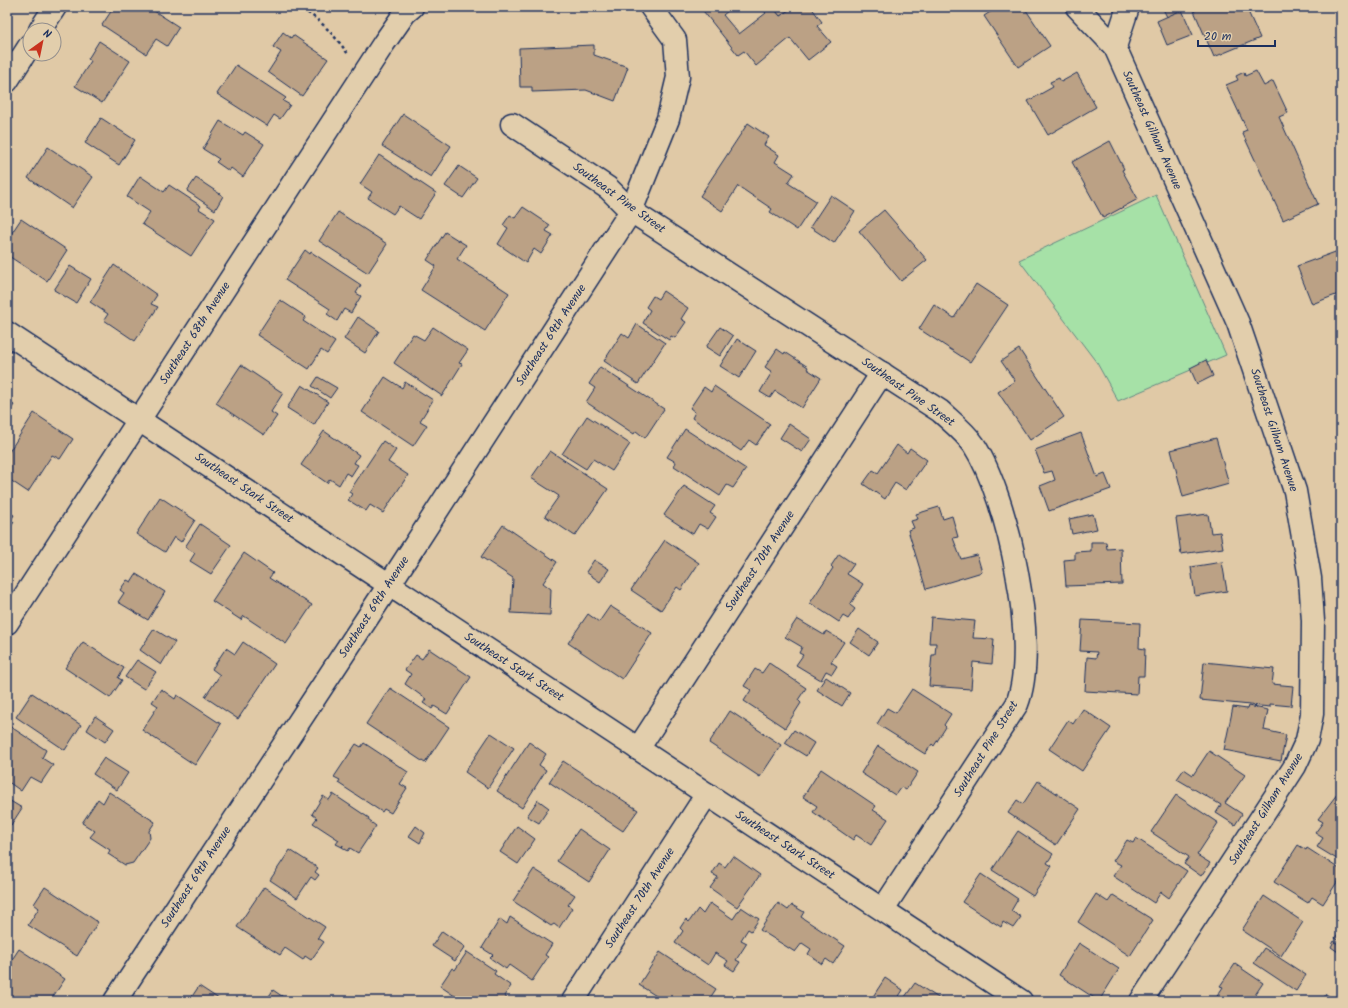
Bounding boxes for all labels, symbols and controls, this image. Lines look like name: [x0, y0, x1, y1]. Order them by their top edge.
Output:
north arrow: [22, 22, 62, 62]
scale bar: [1198, 22, 1275, 48]
text: N: [39, 25, 55, 44]
text: 20 m: [1204, 27, 1232, 46]
street label: Southeast Gilham Avenue: [1117, 67, 1187, 193]
street label: Southeast Pine Street: [569, 158, 670, 238]
street label: Southeast 68th Avenue: [155, 277, 236, 388]
street label: Southeast 69th Avenue: [511, 280, 591, 390]
street label: Southeast Pine Street: [857, 352, 959, 432]
street label: Southeast Gilham Avenue: [1245, 366, 1303, 495]
street label: Southeast Stark Street: [191, 448, 298, 528]
street label: Southeast 70th Avenue: [720, 506, 800, 615]
street label: Southeast 69th Avenue: [334, 552, 414, 662]
street label: Southeast Stark Street: [460, 628, 568, 707]
street label: Southeast Pine Street: [949, 697, 1024, 801]
street label: Southeast Gilham Avenue: [1224, 749, 1309, 869]
street label: Southeast Stark Street: [731, 806, 839, 885]
street label: Southeast 69th Avenue: [156, 822, 236, 932]
street label: Southeast 70th Avenue: [600, 843, 680, 952]

